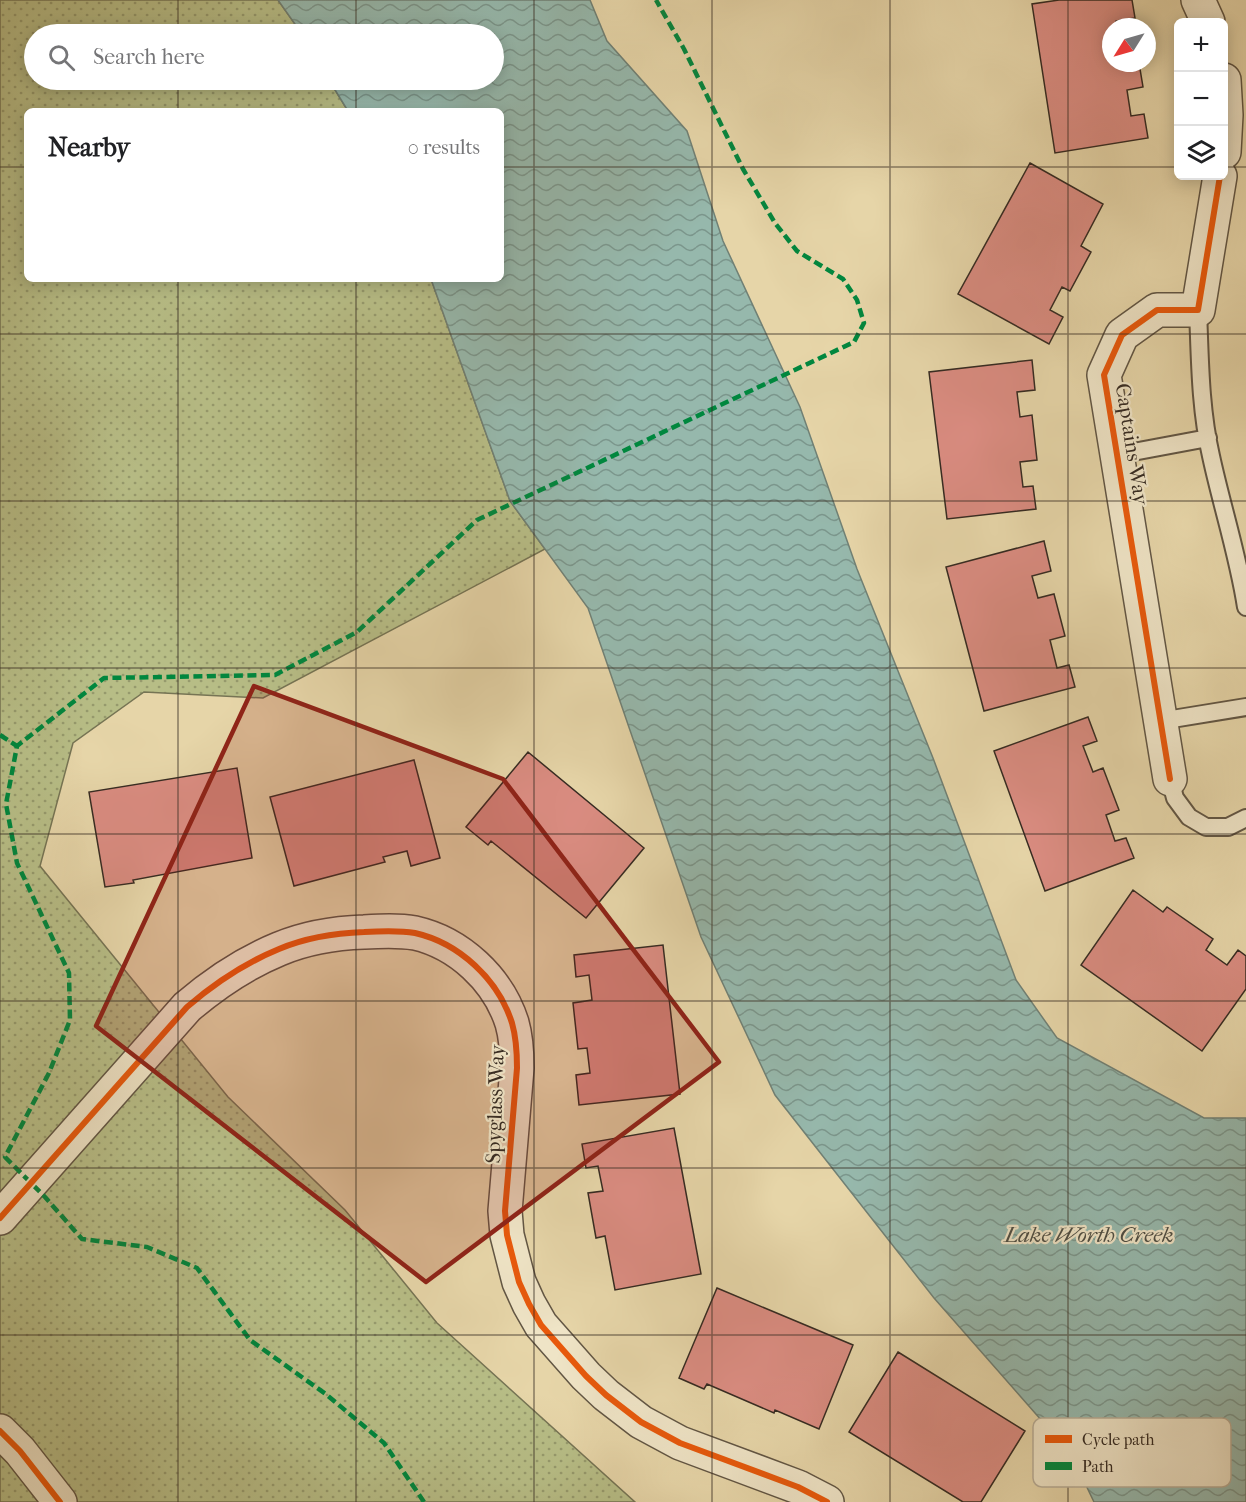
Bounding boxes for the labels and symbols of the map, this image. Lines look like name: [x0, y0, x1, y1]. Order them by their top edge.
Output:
north arrow: [1102, 18, 1156, 72]
street label: Captains Way: [1111, 381, 1154, 507]
street label: Spyglass Way: [481, 1043, 509, 1164]
water label: Lake Worth Creek: [1002, 1222, 1174, 1248]
legend: [1033, 1418, 1231, 1487]
text: Cycle path: [1082, 1430, 1154, 1449]
text: Path: [1082, 1457, 1114, 1476]

